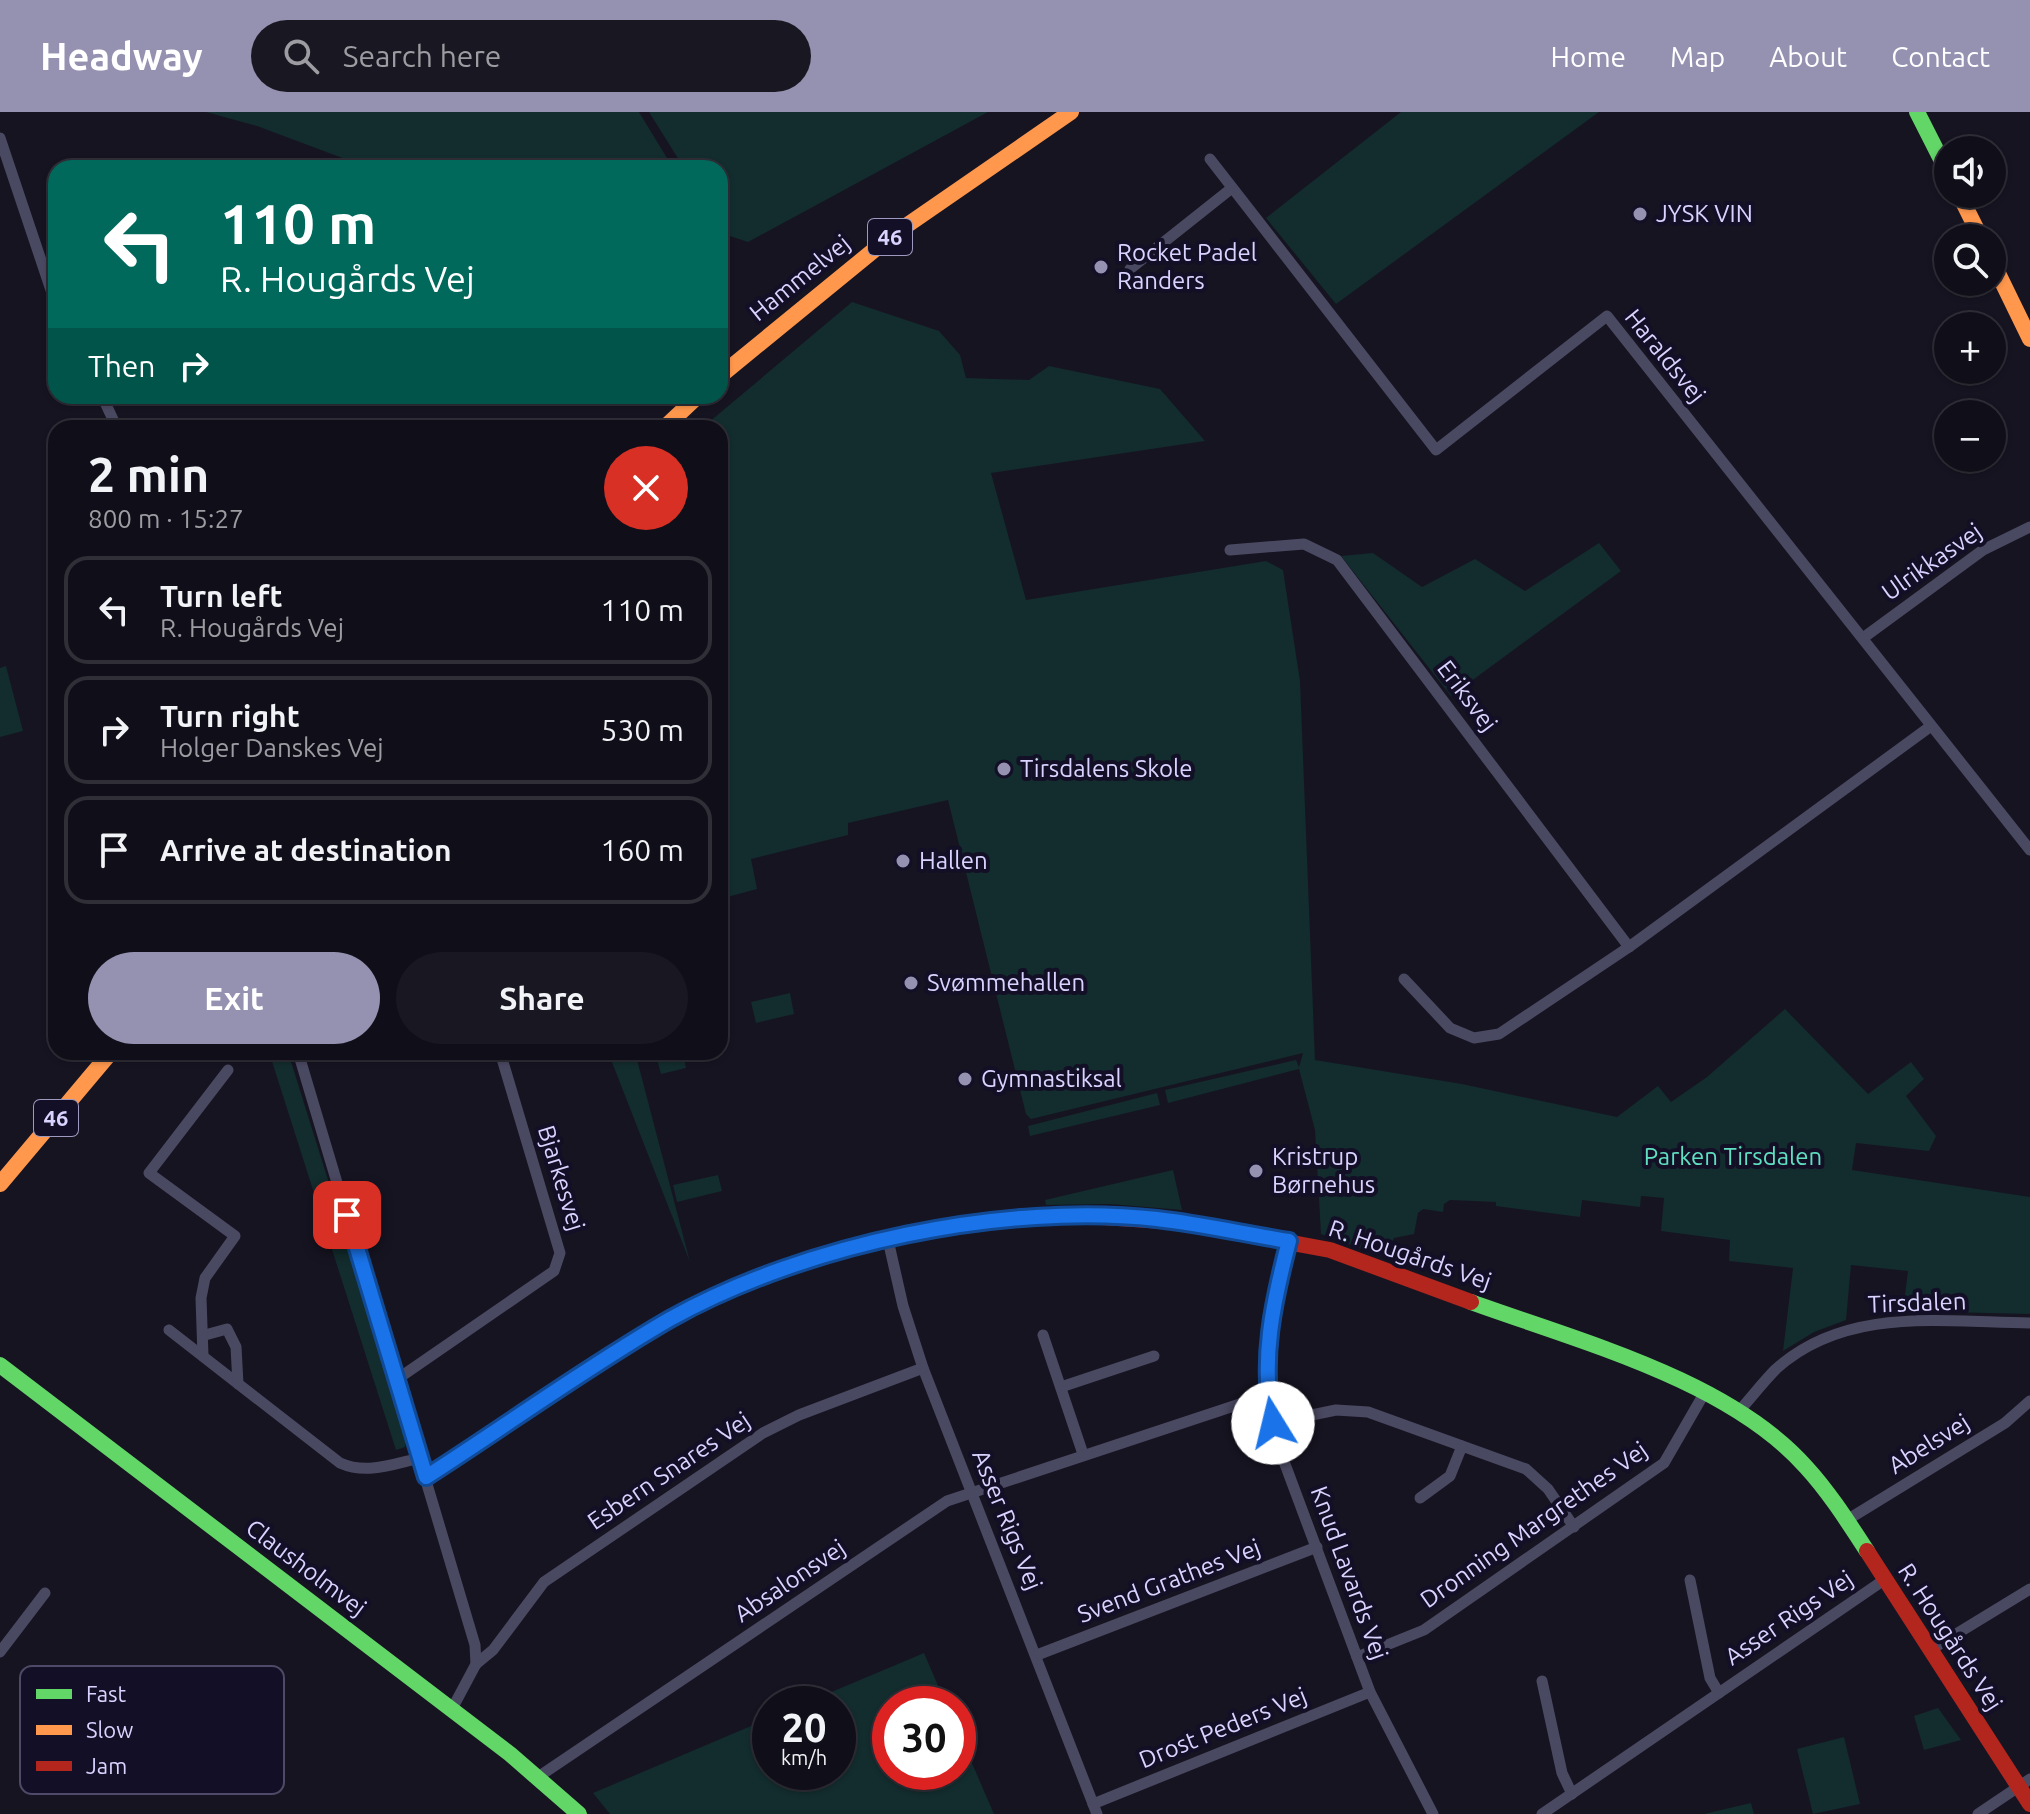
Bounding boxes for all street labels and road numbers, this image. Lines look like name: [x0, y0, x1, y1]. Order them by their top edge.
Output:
road number: 46: [868, 219, 912, 255]
street label: Hammelvej: [744, 229, 855, 326]
street label: Haraldsvej: [1620, 304, 1711, 408]
street label: Ulrikkasvej: [1877, 517, 1987, 606]
street label: Eriksvej: [1432, 655, 1503, 736]
road number: 46: [34, 1100, 78, 1136]
street label: Bjarkesvej: [533, 1122, 590, 1234]
street label: R. Hougårds Vej: [1325, 1214, 1495, 1295]
street label: Tirsdalen: [1867, 1287, 1967, 1318]
street label: Esbern Snares Vej: [583, 1406, 755, 1535]
street label: Abelsvej: [1883, 1408, 1974, 1479]
street label: Dronning Margrethes Vej: [1415, 1436, 1652, 1613]
street label: Asser Rigs Vej: [967, 1446, 1048, 1594]
street label: Knud Lavards Vej: [1306, 1482, 1393, 1663]
street label: Clausholmvej: [241, 1514, 372, 1621]
street label: Svend Grathes Vej: [1074, 1533, 1264, 1628]
street label: Absalonsvej: [729, 1534, 850, 1627]
street label: R. Hougårds Vej: [1893, 1558, 2008, 1715]
street label: Asser Rigs Vej: [1720, 1565, 1858, 1670]
street label: Drost Peders Vej: [1135, 1682, 1311, 1773]

